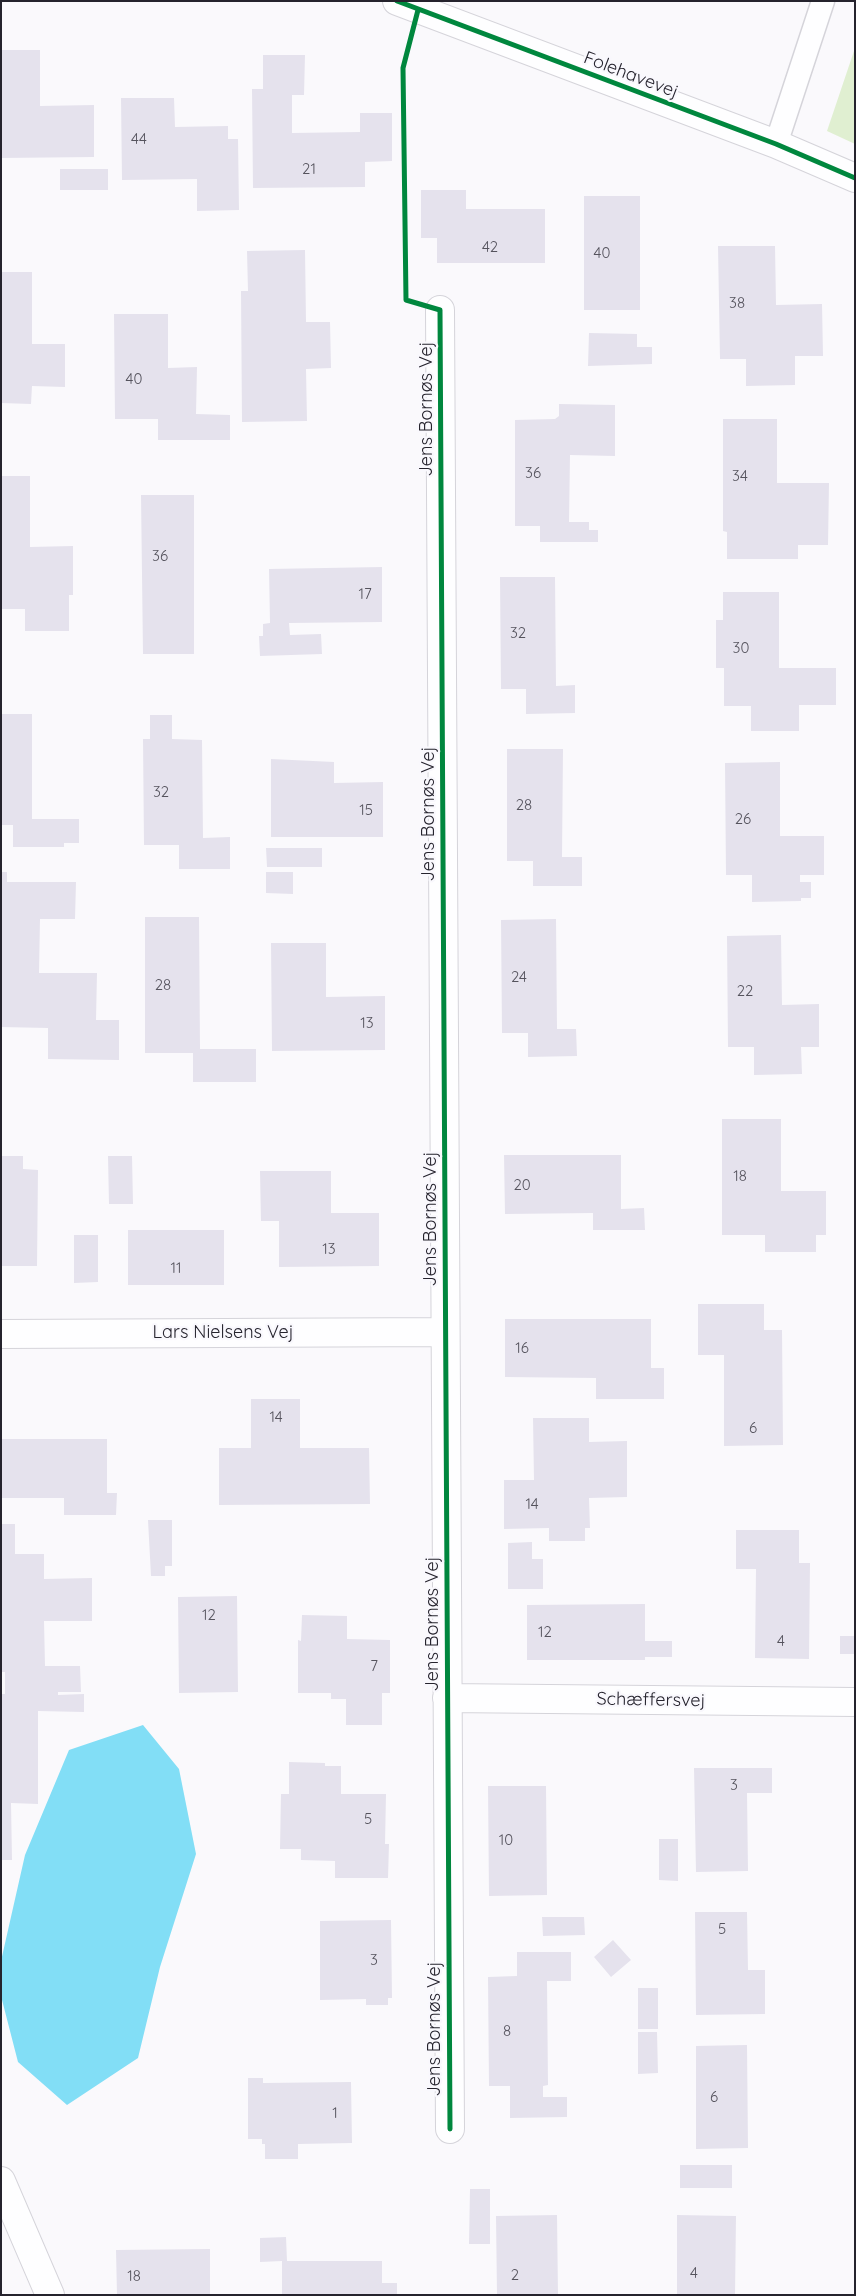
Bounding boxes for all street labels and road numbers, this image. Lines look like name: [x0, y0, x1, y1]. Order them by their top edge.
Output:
street label: Folehavevej: [581, 47, 681, 103]
street label: Jens Bornøs Vej: [416, 342, 438, 476]
street label: Jens Bornøs Vej: [418, 747, 440, 881]
street label: Jens Bornøs Vej: [420, 1152, 442, 1286]
street label: Lars Nielsens Vej: [153, 1322, 293, 1344]
street label: Jens Bornøs Vej: [422, 1557, 444, 1691]
street label: Schæffersvej: [596, 1688, 706, 1712]
street label: Jens Bornøs Vej: [424, 1962, 446, 2096]

